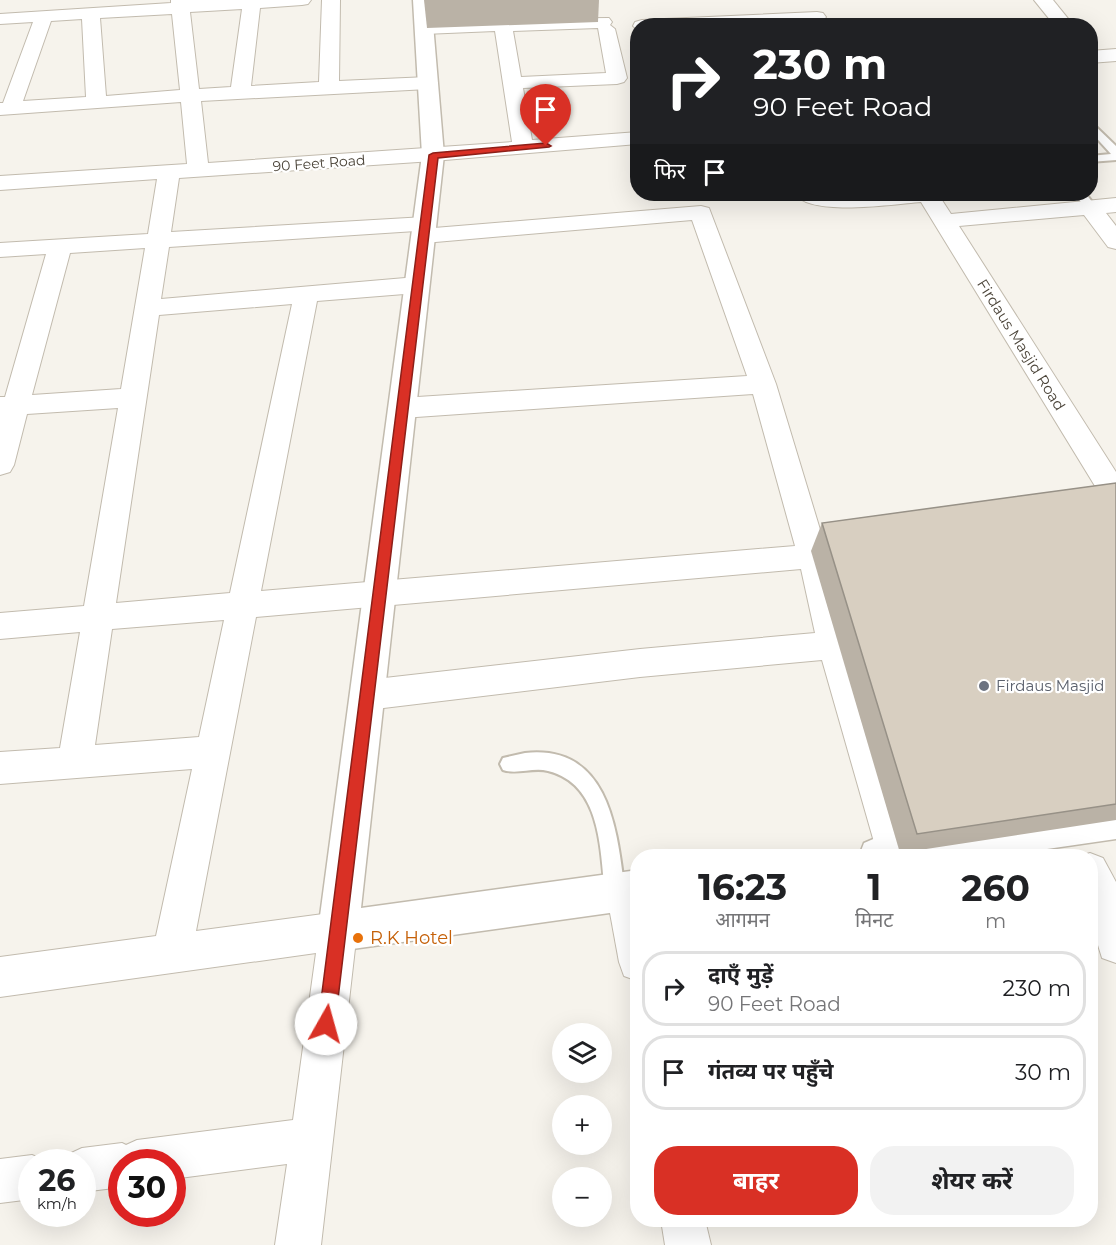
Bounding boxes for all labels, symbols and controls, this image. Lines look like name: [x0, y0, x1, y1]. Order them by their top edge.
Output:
text: 230 m: [753, 38, 887, 90]
icon: right: [654, 42, 732, 120]
pin: [520, 84, 571, 146]
text: 90 Feet Road: [753, 90, 932, 123]
icon: arrive: [529, 93, 562, 126]
street label: 90 Feet Road: [272, 151, 366, 175]
icon: arrive: [698, 156, 731, 189]
text: फिर: [654, 158, 686, 185]
street label: Firdaus Masjid Road: [973, 275, 1070, 414]
place label: Firdaus Masjid: [996, 676, 1105, 695]
marker: Firdaus Masjid: [977, 679, 991, 693]
text: 16:23: [698, 865, 787, 909]
text: 1: [867, 865, 881, 909]
text: 260: [961, 866, 1030, 910]
text: आगमन: [715, 908, 770, 932]
text: मिनट: [855, 908, 893, 932]
text: m: [985, 909, 1006, 933]
place label: R.K Hotel: [370, 927, 453, 949]
marker: R.K Hotel: [351, 931, 365, 945]
text: दाएँ मुड़ें: [708, 962, 773, 989]
icon: right: [657, 972, 690, 1005]
text: 230 m: [1002, 975, 1071, 1002]
position arrow: [294, 992, 358, 1056]
text: 90 Feet Road: [708, 992, 841, 1016]
map controls: [552, 1023, 612, 1227]
button: layers: [552, 1023, 612, 1083]
icon: arrive: [657, 1056, 690, 1089]
text: गंतव्य पर पहुँचे: [708, 1058, 834, 1085]
text: 30 m: [1015, 1059, 1071, 1086]
button: +: [552, 1095, 612, 1155]
button: बाहर: [654, 1146, 858, 1215]
button: शेयर करें: [870, 1146, 1074, 1215]
speed limit sign: 30: [108, 1149, 186, 1227]
text: 26: [39, 1162, 75, 1199]
button: −: [552, 1167, 612, 1227]
text: km/h: [37, 1194, 77, 1213]

